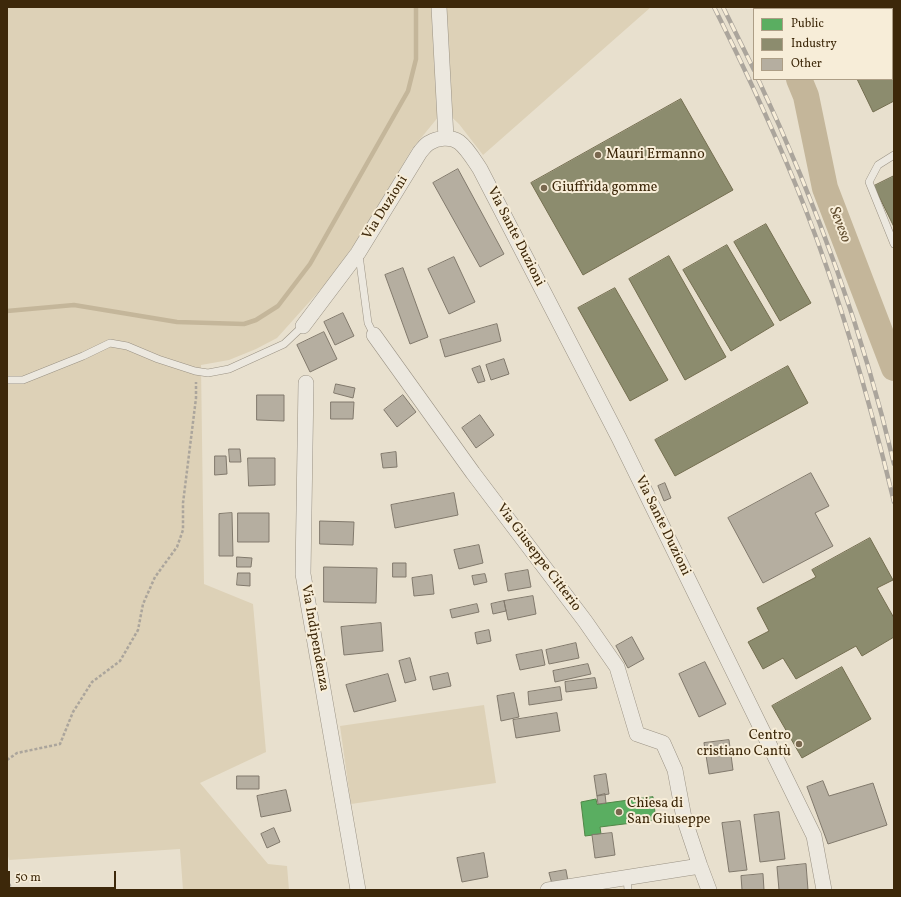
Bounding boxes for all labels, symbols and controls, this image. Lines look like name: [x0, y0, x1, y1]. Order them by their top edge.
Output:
legend: [753, 8, 893, 80]
text: Public: [791, 16, 824, 32]
text: Industry: [791, 36, 837, 52]
text: Other: [791, 56, 822, 72]
place label: Mauri Ermanno: [606, 147, 705, 163]
marker: Mauri Ermanno: [593, 150, 603, 160]
street label: Via Duzioni: [360, 173, 412, 243]
place label: Giuffrida gomme: [552, 180, 657, 196]
marker: Giuffrida gomme: [539, 183, 549, 193]
street label: Via Sante Duzioni: [483, 184, 547, 290]
water label: Seveso: [824, 205, 854, 245]
street label: Via Sante Duzioni: [630, 473, 694, 579]
street label: Via Giuseppe Citterio: [492, 501, 584, 615]
street label: Via Indipendenza: [296, 583, 332, 693]
place label: Centro cristiano Cantù: [697, 728, 791, 760]
marker: Centro cristiano Cantù: [794, 739, 804, 749]
place label: Chiesa di San Giuseppe: [627, 796, 711, 828]
marker: Chiesa di San Giuseppe: [614, 807, 624, 817]
scale bar: [10, 863, 118, 889]
text: 50 m: [15, 870, 41, 886]

